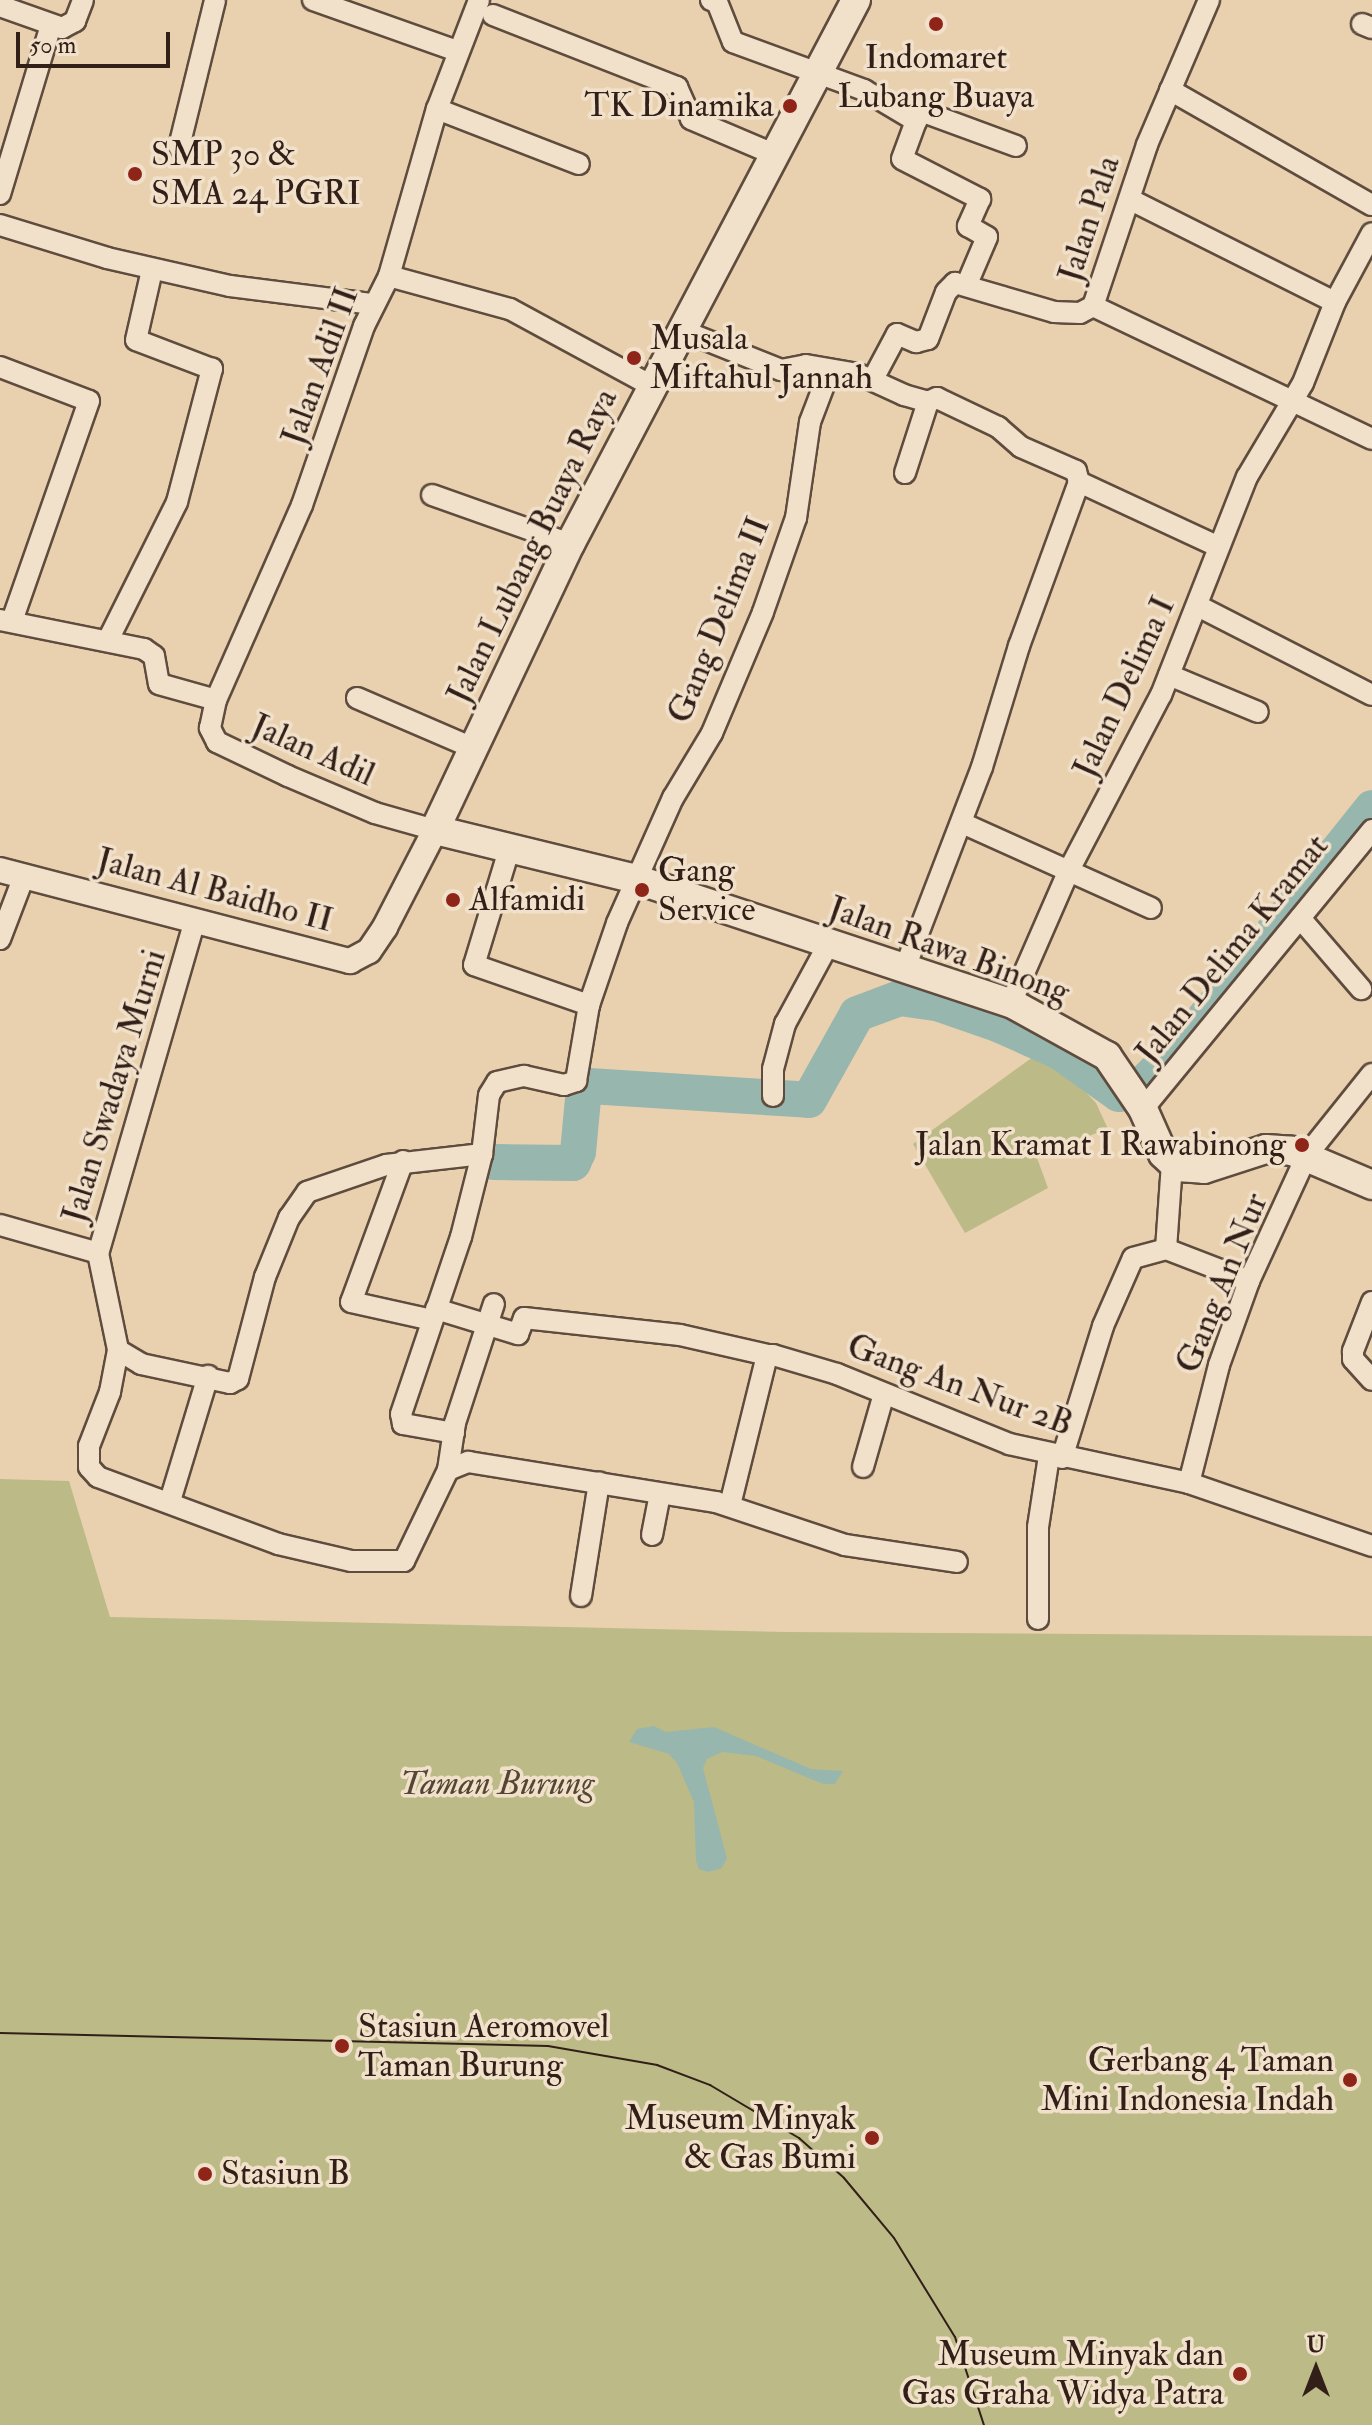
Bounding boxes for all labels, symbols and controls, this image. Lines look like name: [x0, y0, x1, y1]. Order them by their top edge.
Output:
marker: Indomaret Lubang Buaya: [927, 15, 945, 33]
scale bar: [20, 16, 174, 66]
text: 50 m: [30, 30, 76, 61]
place label: Indomaret Lubang Buaya: [838, 37, 1034, 116]
place label: TK Dinamika: [584, 86, 774, 126]
marker: TK Dinamika: [781, 97, 799, 115]
place label: SMP 30 & SMA 24 PGRI: [151, 134, 361, 214]
street label: Jalan Pala: [1049, 151, 1129, 287]
marker: SMP 30 & SMA 24 PGRI: [126, 165, 144, 183]
street label: Jalan Adil II: [273, 281, 367, 451]
place label: Musala Miftahul Jannah: [650, 318, 873, 398]
marker: Musala Miftahul Jannah: [625, 349, 643, 367]
street label: Jalan Lubang Buaya Raya: [438, 382, 626, 710]
street label: Gang Delima II: [659, 511, 779, 729]
street label: Jalan Delima I: [1064, 590, 1184, 784]
street label: Jalan Adil: [245, 705, 381, 795]
street label: Jalan Delima Kramat: [1127, 826, 1337, 1072]
street label: Jalan Al Baidho II: [93, 839, 337, 941]
place label: Gang Service: [658, 850, 756, 930]
place label: Alfamidi: [469, 880, 585, 920]
marker: Gang Service: [633, 881, 651, 899]
street label: Jalan Rawa Binong: [823, 887, 1075, 1013]
marker: Alfamidi: [444, 891, 462, 909]
street label: Jalan Swadaya Murni: [53, 945, 175, 1227]
place label: Jalan Kramat I Rawabinong: [915, 1125, 1286, 1165]
marker: Jalan Kramat I Rawabinong: [1293, 1136, 1311, 1154]
street label: Gang An Nur: [1167, 1187, 1277, 1379]
street label: Gang An Nur 2B: [842, 1325, 1078, 1445]
park label: Taman Burung: [400, 1764, 594, 1804]
place label: Stasiun Aeromovel Taman Burung: [358, 2006, 609, 2086]
marker: Stasiun Aeromovel Taman Burung: [333, 2037, 351, 2055]
place label: Gerbang 4 Taman Mini Indonesia Indah: [1041, 2040, 1334, 2120]
marker: Gerbang 4 Taman Mini Indonesia Indah: [1341, 2071, 1359, 2089]
place label: Museum Minyak & Gas Bumi: [625, 2098, 856, 2178]
marker: Museum Minyak & Gas Bumi: [863, 2129, 881, 2147]
place label: Stasiun B: [221, 2154, 350, 2194]
marker: Stasiun B: [196, 2165, 214, 2183]
north arrow: [1276, 2329, 1356, 2409]
text: U: [1307, 2331, 1325, 2359]
place label: Museum Minyak dan Gas Graha Widya Patra: [902, 2334, 1224, 2414]
marker: Museum Minyak dan Gas Graha Widya Patra: [1231, 2365, 1249, 2383]

